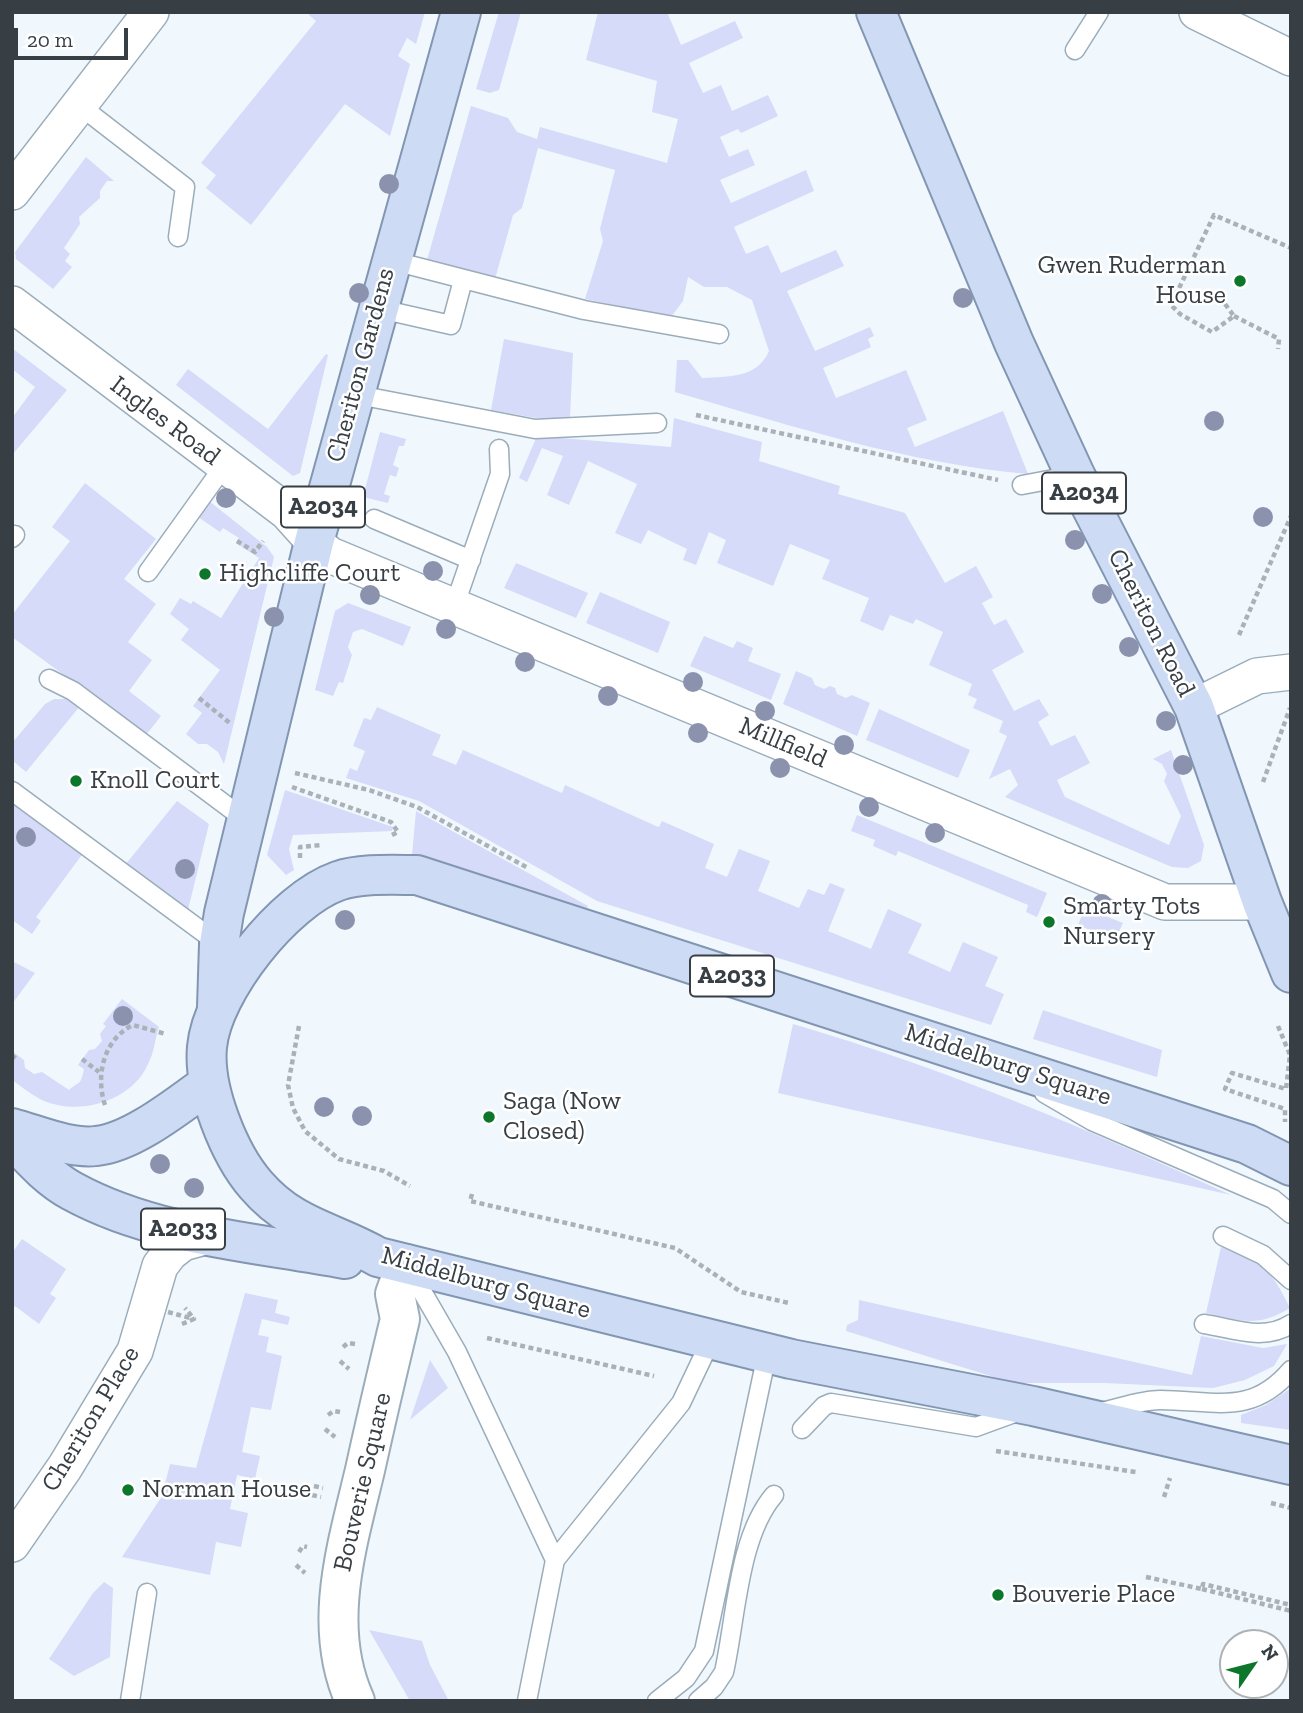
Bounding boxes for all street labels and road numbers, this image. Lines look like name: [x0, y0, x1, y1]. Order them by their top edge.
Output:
street label: Cheriton Gardens: [320, 264, 402, 466]
street label: Ingles Road: [104, 369, 226, 473]
road number: A2034: [1042, 472, 1126, 514]
road number: A2034: [281, 486, 365, 528]
street label: Cheriton Road: [1100, 544, 1202, 702]
street label: Millfield: [734, 711, 832, 775]
road number: A2033: [690, 956, 774, 996]
street label: Middelburg Square: [901, 1017, 1115, 1113]
road number: A2033: [141, 1209, 225, 1250]
street label: Middelburg Square: [378, 1240, 594, 1326]
street label: Cheriton Place: [35, 1341, 147, 1497]
street label: Bouverie Square: [327, 1390, 399, 1574]

